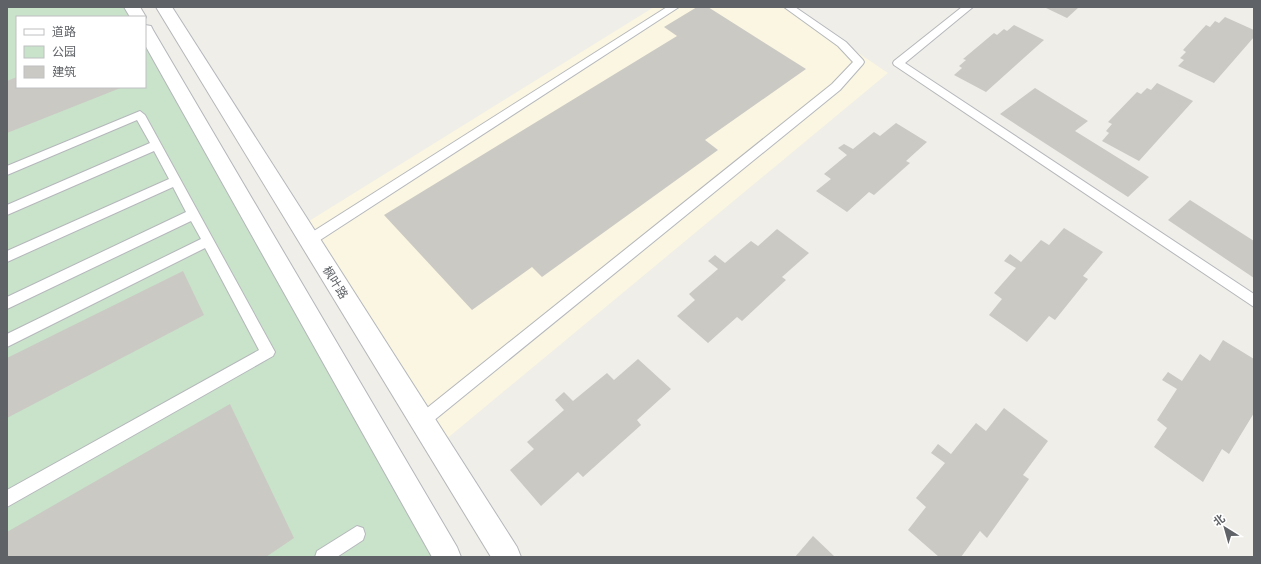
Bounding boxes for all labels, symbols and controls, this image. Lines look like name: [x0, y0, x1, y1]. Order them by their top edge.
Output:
legend: [16, 16, 146, 88]
text: 道路: [52, 24, 76, 38]
text: 公园: [52, 44, 76, 58]
text: 建筑: [52, 64, 76, 78]
street label: 枫叶路: [321, 263, 351, 301]
north arrow: [1205, 508, 1245, 548]
text: 北: [1210, 511, 1227, 528]

